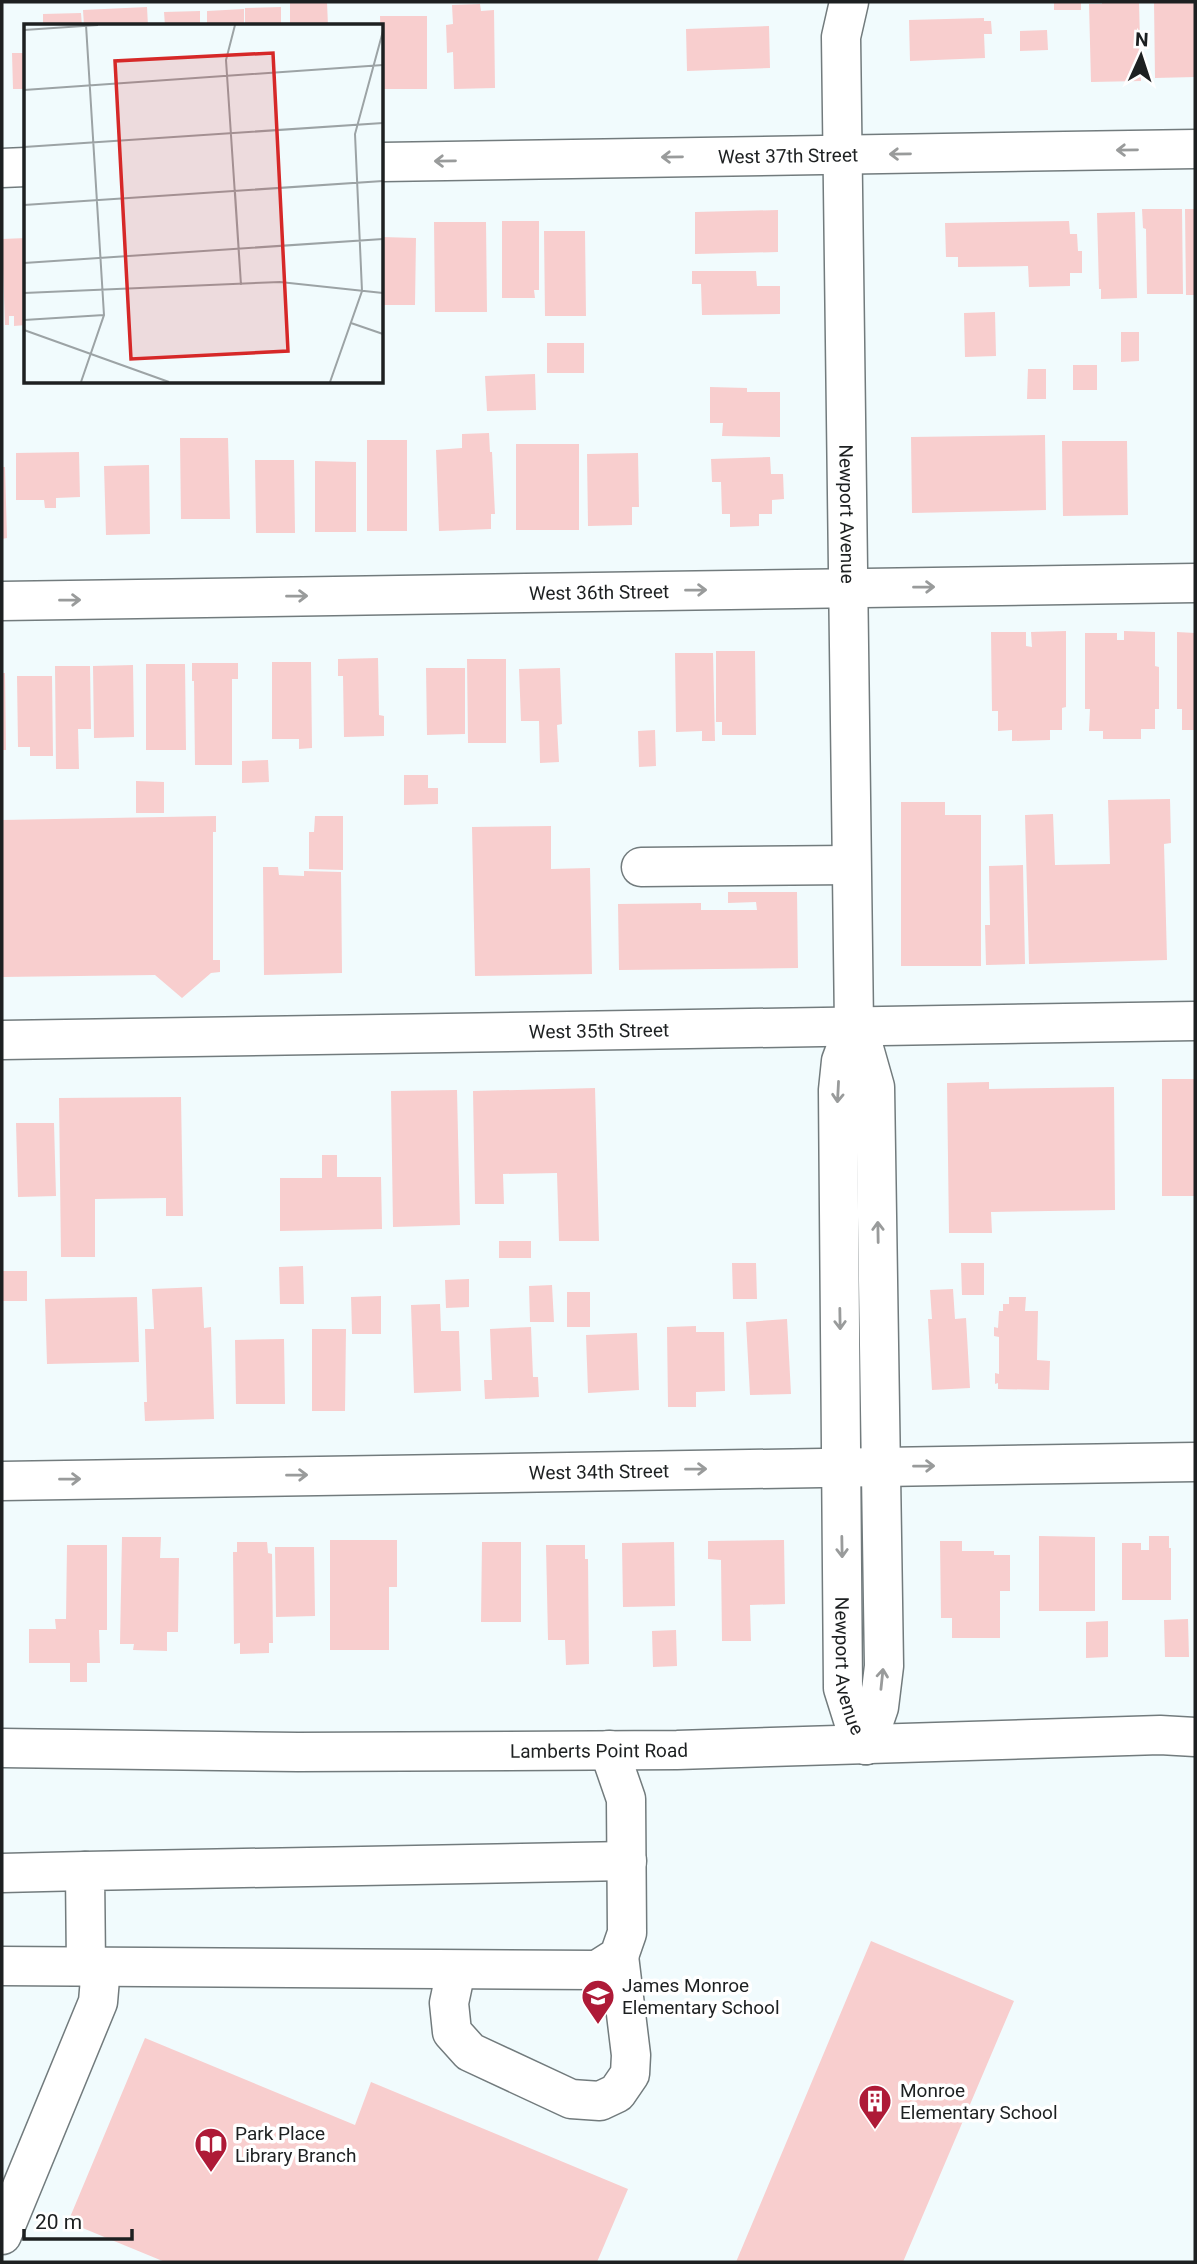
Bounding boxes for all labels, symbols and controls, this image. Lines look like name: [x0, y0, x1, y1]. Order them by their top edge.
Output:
north arrow: [1106, 21, 1176, 91]
inset map: [24, 24, 383, 383]
text: N: [1135, 28, 1149, 51]
street label: West 37th Street: [718, 143, 858, 169]
one-way arrow: [1116, 143, 1139, 157]
one-way arrow: [888, 147, 911, 161]
one-way arrow: [661, 150, 684, 164]
one-way arrow: [433, 154, 456, 168]
street label: Newport Avenue: [834, 444, 859, 584]
street label: West 36th Street: [529, 580, 669, 605]
one-way arrow: [912, 580, 935, 594]
one-way arrow: [685, 583, 708, 597]
one-way arrow: [286, 589, 309, 603]
one-way arrow: [58, 593, 81, 606]
street label: West 35th Street: [529, 1018, 669, 1044]
one-way arrow: [832, 1080, 845, 1103]
one-way arrow: [871, 1220, 885, 1243]
one-way arrow: [833, 1308, 847, 1331]
street label: West 34th Street: [529, 1459, 669, 1485]
one-way arrow: [912, 1459, 935, 1473]
one-way arrow: [685, 1462, 708, 1476]
one-way arrow: [286, 1468, 309, 1482]
one-way arrow: [58, 1473, 81, 1486]
one-way arrow: [835, 1535, 849, 1558]
street label: Newport Avenue: [830, 1597, 869, 1739]
one-way arrow: [876, 1669, 889, 1691]
street label: Lamberts Point Road: [510, 1739, 688, 1763]
place label: James Monroe Elementary School: [622, 1974, 780, 2019]
school or university icon: James Monroe Elementary School: [579, 1977, 617, 2026]
place label: Monroe Elementary School: [900, 2079, 1058, 2124]
building icon: Monroe Elementary School: [856, 2082, 894, 2131]
place label: Park Place Library Branch: [235, 2122, 356, 2167]
library icon: Park Place Library Branch: [192, 2125, 230, 2174]
scale bar: [24, 2198, 133, 2242]
text: 20 m: [35, 2210, 82, 2234]

